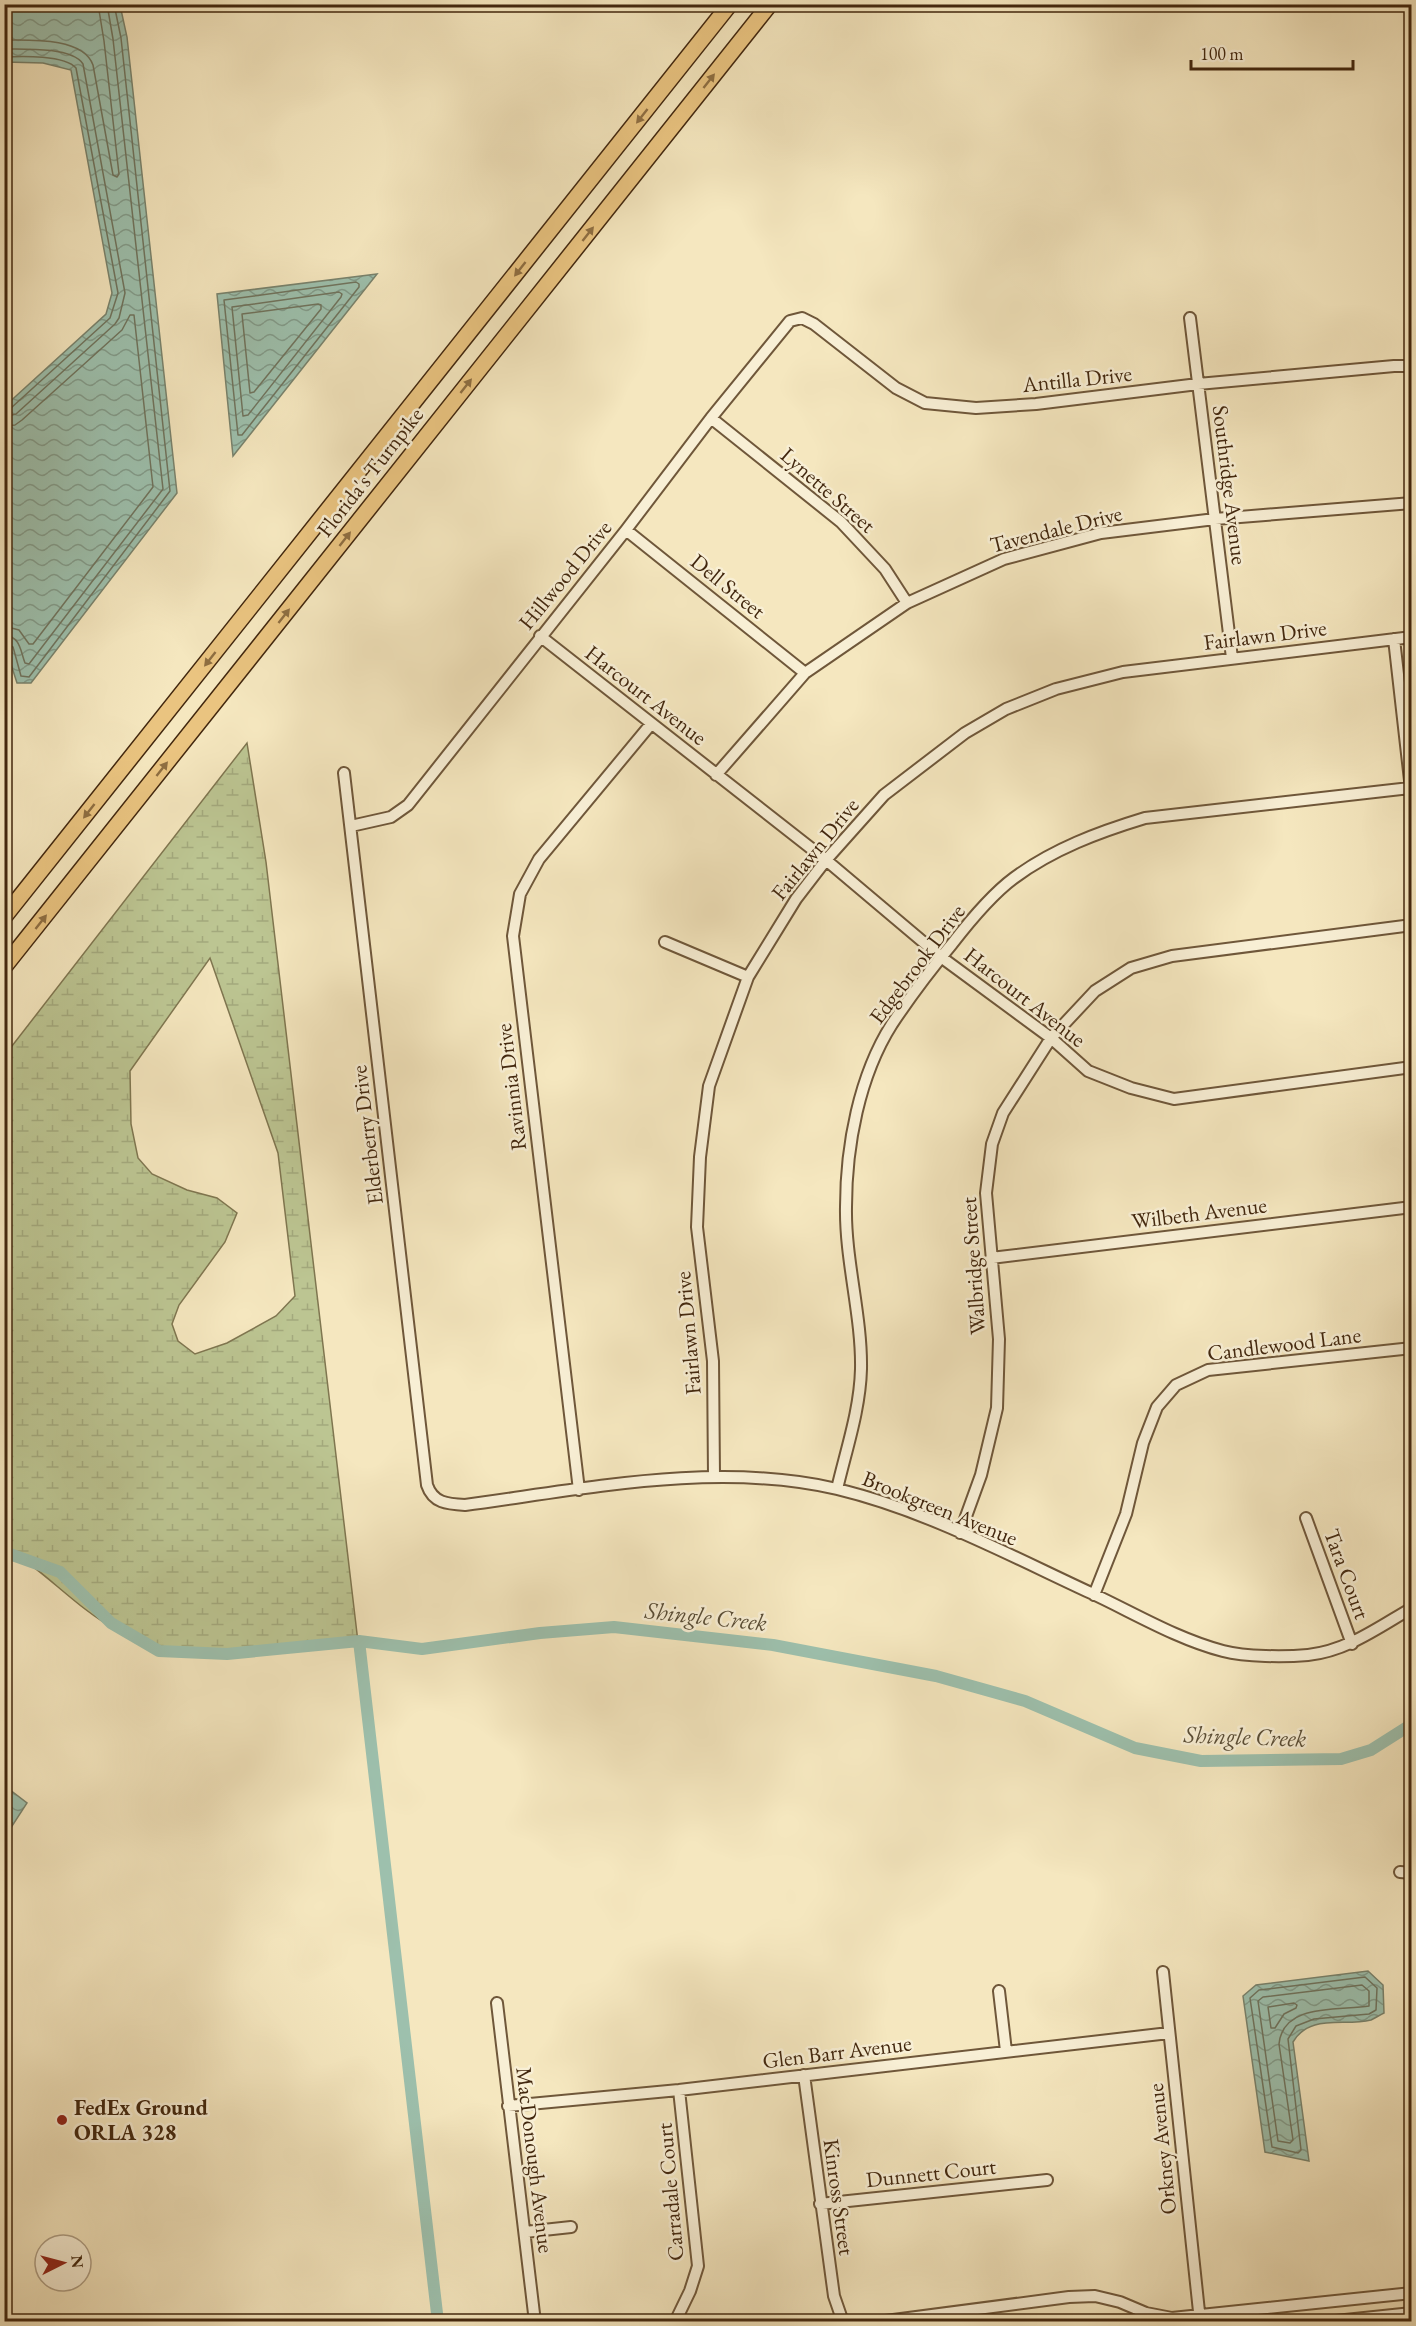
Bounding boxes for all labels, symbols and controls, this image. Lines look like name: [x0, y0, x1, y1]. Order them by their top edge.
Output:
scale bar: [1191, 33, 1353, 71]
text: 100 m: [1200, 42, 1244, 65]
one-way arrow: [703, 73, 716, 89]
one-way arrow: [635, 108, 648, 124]
one-way arrow: [581, 226, 593, 241]
one-way arrow: [515, 261, 527, 276]
street label: Antilla Drive: [1020, 359, 1134, 399]
one-way arrow: [460, 378, 473, 394]
street label: Florida's Turnpike: [310, 401, 430, 543]
street label: Southridge Avenue: [1206, 404, 1254, 567]
street label: Lynette Street: [774, 441, 882, 539]
street label: Tavendale Drive: [987, 498, 1126, 559]
street label: Hillwood Drive: [512, 514, 618, 636]
one-way arrow: [339, 531, 352, 547]
street label: Dell Street: [684, 547, 772, 625]
one-way arrow: [277, 608, 290, 624]
street label: Fairlawn Drive: [1202, 613, 1329, 657]
street label: Harcourt Avenue: [579, 638, 713, 752]
one-way arrow: [204, 651, 217, 667]
one-way arrow: [156, 761, 169, 777]
street label: Fairlawn Drive: [765, 791, 865, 906]
one-way arrow: [83, 804, 95, 819]
street label: Edgebrook Drive: [862, 898, 972, 1030]
one-way arrow: [34, 914, 46, 929]
street label: Harcourt Avenue: [958, 940, 1092, 1054]
street label: Ravinnia Drive: [489, 1021, 533, 1152]
street label: Elderberry Drive: [344, 1063, 390, 1206]
street label: Wilbeth Avenue: [1130, 1190, 1269, 1236]
street label: Walbridge Street: [954, 1196, 992, 1336]
street label: Fairlawn Drive: [668, 1270, 708, 1396]
street label: Candlewood Lane: [1205, 1320, 1363, 1368]
street label: Brookgreen Avenue: [858, 1464, 1022, 1553]
street label: Tara Court: [1317, 1525, 1377, 1623]
water label: Shingle Creek: [643, 1594, 769, 1638]
water label: Shingle Creek: [1182, 1718, 1307, 1754]
street label: Glen Barr Avenue: [761, 2028, 914, 2076]
street label: MacDonough Avenue: [509, 2065, 561, 2255]
street label: Orkney Avenue: [1141, 2082, 1183, 2216]
place label: FedEx Ground ORLA 328: [74, 2093, 208, 2147]
marker: FedEx Ground ORLA 328: [55, 2113, 69, 2127]
street label: Carradale Court: [650, 2122, 690, 2262]
street label: Kinross Street: [816, 2137, 862, 2257]
street label: Dunnett Court: [865, 2152, 998, 2194]
north arrow: [33, 2233, 93, 2293]
text: N: [66, 2254, 89, 2269]

